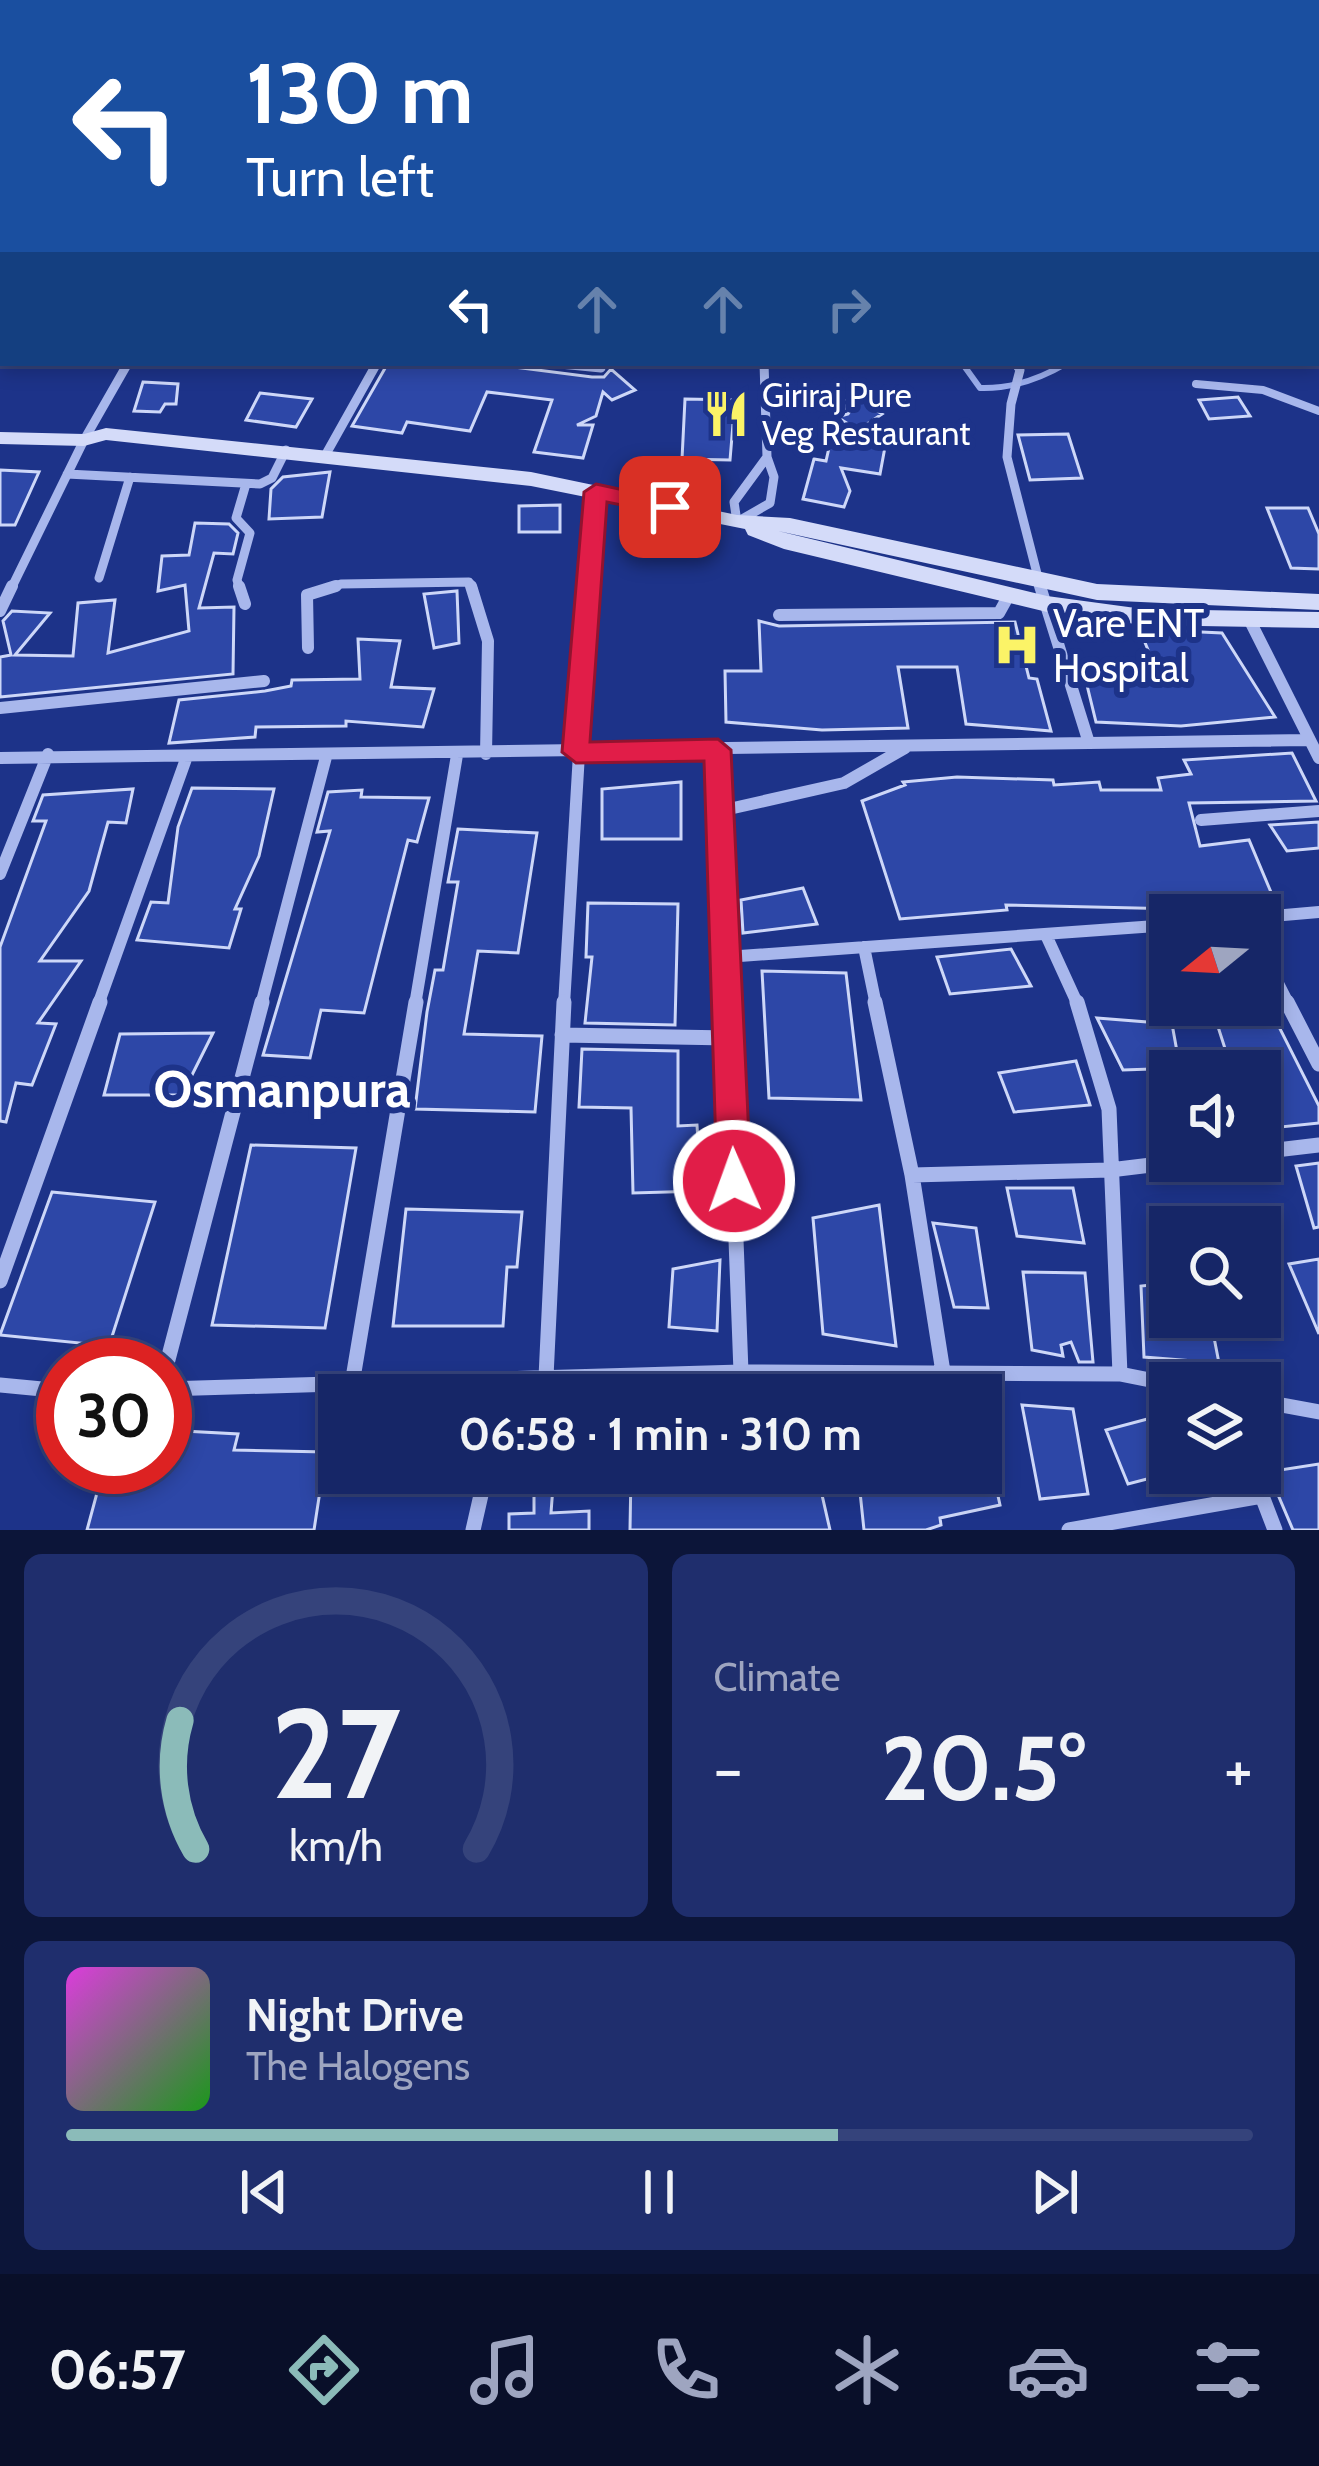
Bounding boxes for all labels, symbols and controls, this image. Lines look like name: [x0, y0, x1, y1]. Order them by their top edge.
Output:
text: 130 m: [246, 42, 473, 144]
icon: left: [48, 48, 204, 204]
text: Turn left: [246, 144, 434, 210]
icon: left: [438, 276, 504, 342]
icon: ahead: [564, 276, 630, 342]
icon: ahead: [690, 276, 756, 342]
icon: right: [816, 276, 882, 342]
place label: Giriraj Pure Veg Restaurant: [762, 375, 970, 453]
restaurant icon: Giriraj Pure Veg Restaurant: [701, 389, 751, 439]
pin: [619, 456, 721, 558]
icon: arrive: [637, 474, 703, 540]
place label: Vare ENT Hospital: [1053, 599, 1205, 692]
hospital icon: Vare ENT Hospital: [992, 620, 1042, 670]
north arrow: [1149, 894, 1281, 1026]
map controls: [1149, 894, 1281, 1494]
button: sound: [1149, 1050, 1281, 1182]
district label: Osmanpura: [153, 1058, 411, 1120]
position arrow: [671, 1118, 797, 1244]
button: search: [1149, 1206, 1281, 1338]
speed limit sign: 30: [36, 1338, 192, 1494]
button: layers: [1149, 1362, 1281, 1494]
text: 06:58 · 1 min · 310 m: [458, 1407, 862, 1461]
text: Climate: [714, 1653, 840, 1701]
text: 27: [271, 1678, 401, 1829]
text: 20.5°: [881, 1713, 1085, 1823]
text: −: [714, 1728, 743, 1809]
text: +: [1224, 1728, 1253, 1809]
text: km/h: [289, 1819, 383, 1871]
text: Night Drive: [246, 1988, 464, 2042]
text: The Halogens: [246, 2042, 470, 2090]
icon: previous: [231, 2159, 297, 2225]
icon: pause: [626, 2159, 692, 2225]
icon: next: [1022, 2159, 1088, 2225]
icon: directions: [282, 2328, 366, 2412]
icon: music: [463, 2328, 547, 2412]
icon: phone: [644, 2328, 728, 2412]
icon: climate: [825, 2328, 909, 2412]
icon: car: [1006, 2328, 1090, 2412]
icon: filters: [1186, 2328, 1270, 2412]
text: 06:57: [48, 2337, 185, 2403]

